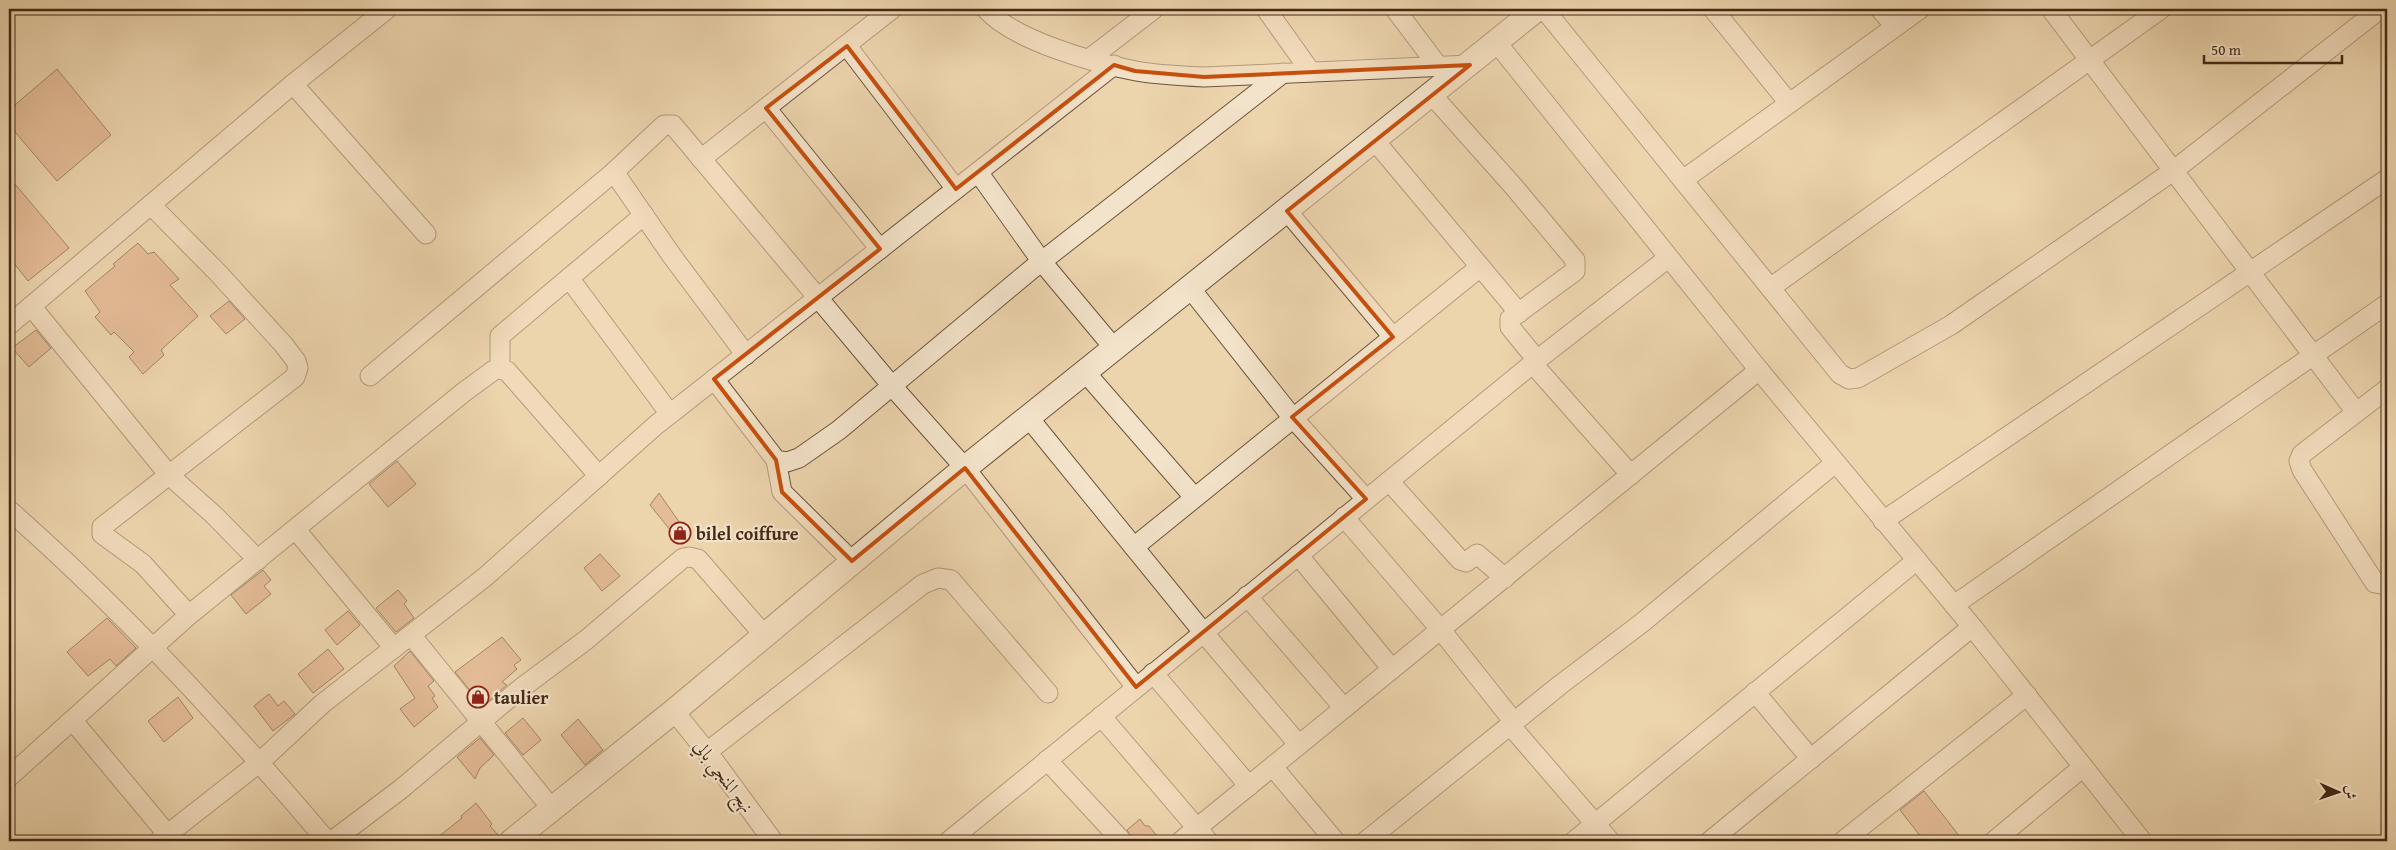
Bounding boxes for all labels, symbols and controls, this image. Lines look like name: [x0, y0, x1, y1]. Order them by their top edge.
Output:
scale bar: [2204, 32, 2341, 64]
text: 50 m: [2211, 39, 2242, 60]
place label: bilel coiffure: [696, 520, 799, 547]
shop icon: bilel coiffure: [668, 521, 692, 545]
place label: taulier: [494, 684, 549, 711]
shop icon: taulier: [466, 685, 490, 709]
street label: نهج المنجي بالي: [684, 734, 761, 821]
north arrow: [2314, 768, 2364, 818]
text: ش: [2341, 785, 2361, 800]

